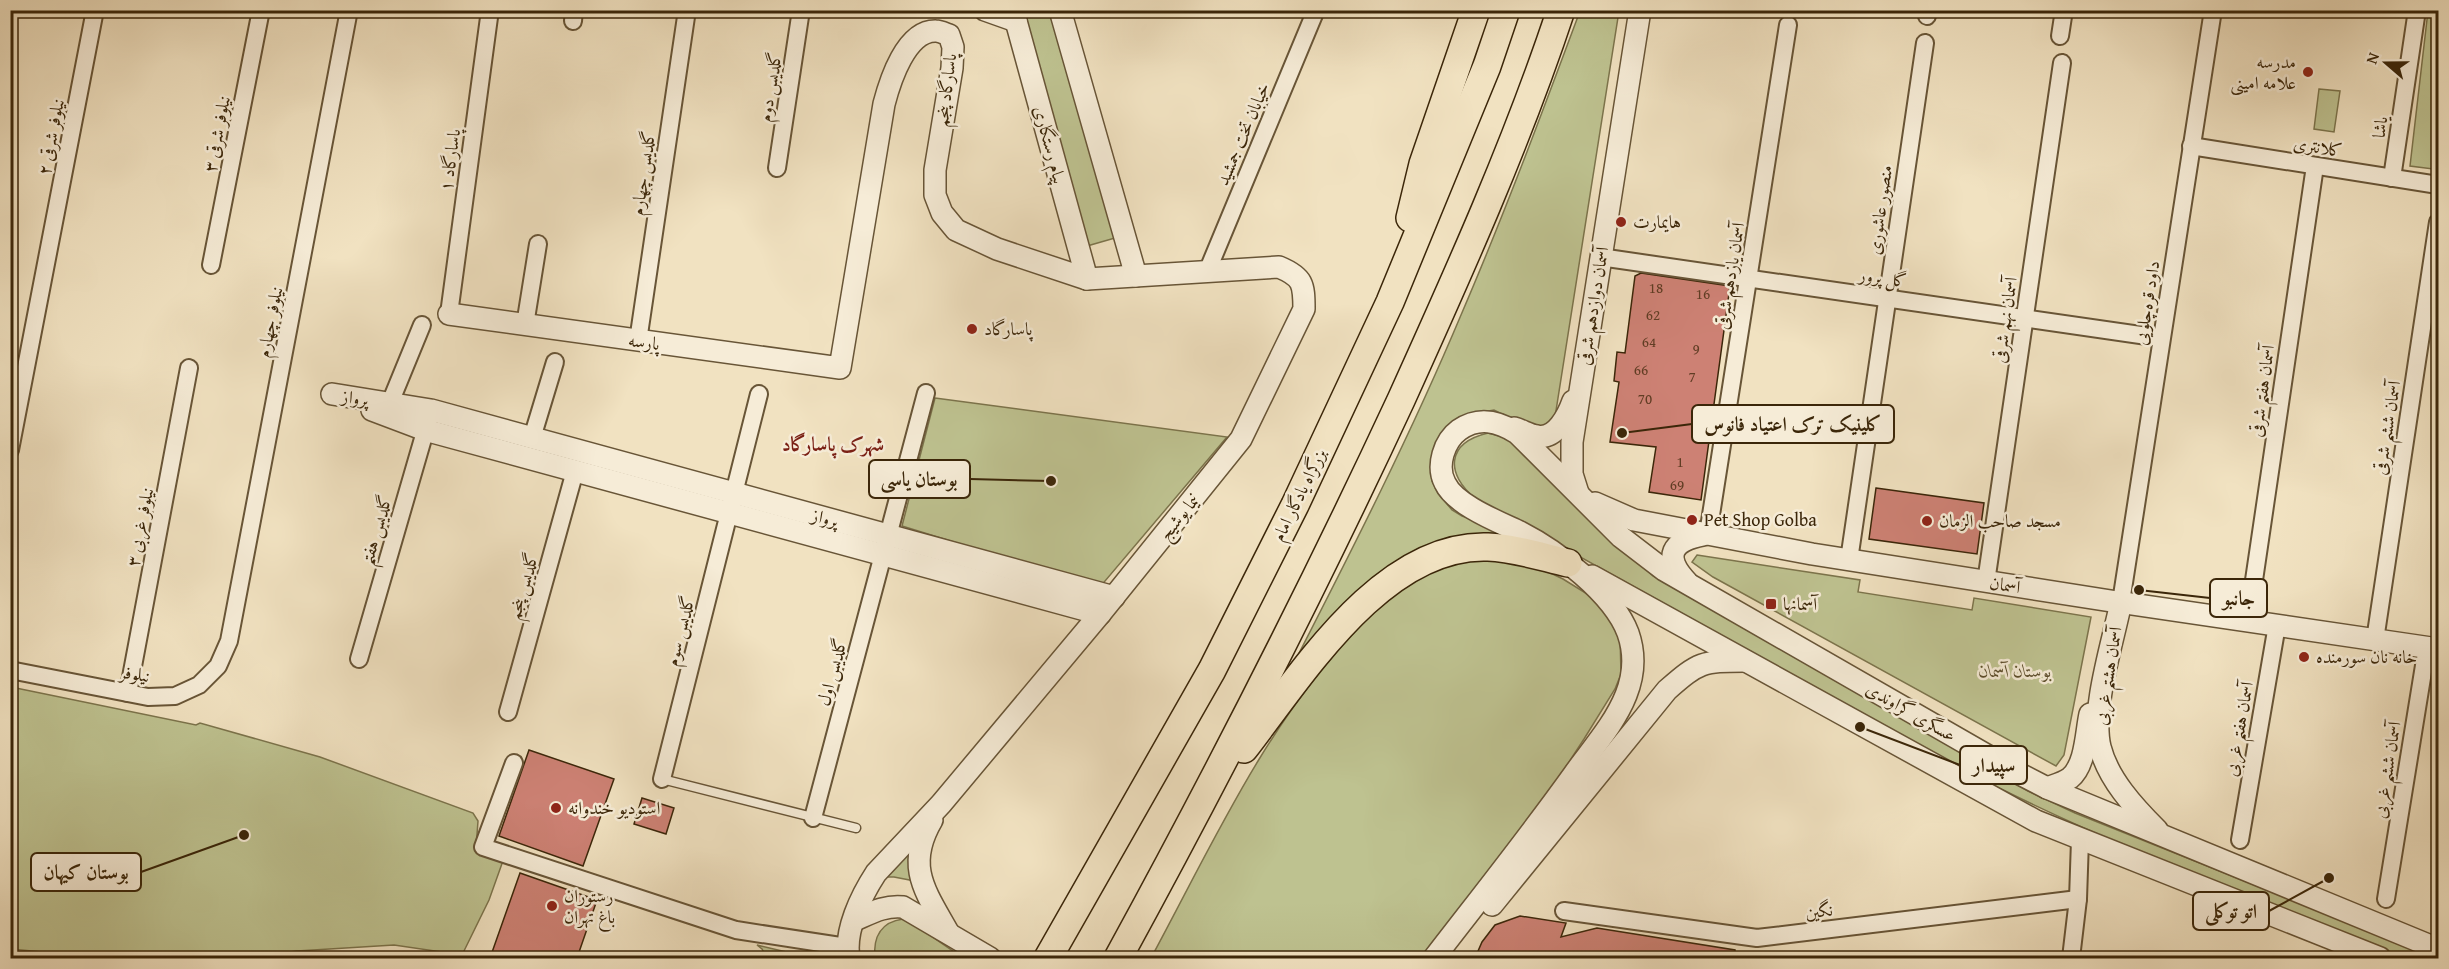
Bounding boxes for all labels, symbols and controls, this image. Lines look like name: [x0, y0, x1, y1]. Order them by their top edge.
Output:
north arrow: [2356, 33, 2416, 93]
place label: مدرسه علامه امینی: [2230, 48, 2296, 96]
text: N: [2359, 48, 2385, 67]
street label: گلدیس دوم: [751, 50, 791, 124]
street label: پاسارگاد پنجم: [928, 50, 968, 129]
marker: مدرسه علامه امینی: [2301, 65, 2315, 79]
street label: خیابان تخت جمشید: [1209, 78, 1276, 190]
street label: نیلوفر شرقی ۳: [196, 93, 237, 174]
street label: نیلوفر شرقی ۲: [30, 96, 71, 177]
street label: پیام رستگاری: [1024, 103, 1074, 188]
street label: یاشا: [2365, 113, 2395, 140]
street label: پاسارگاد ۱: [432, 125, 467, 193]
street label: گلدیس چهارم: [623, 129, 665, 218]
street label: کلانتری: [2291, 129, 2345, 164]
street label: منصور عاشوری: [1860, 163, 1899, 257]
place label: هایمارت: [1633, 208, 1681, 235]
marker: هایمارت: [1614, 215, 1628, 229]
street label: آسمان یازدهم شرقی: [1708, 218, 1756, 332]
street label: آسمان دوازدهم شرقی: [1570, 243, 1619, 368]
street label: داود قره‌چلویی: [2126, 259, 2167, 347]
street label: گل پرور: [1855, 260, 1909, 294]
street label: آسمان نهم شرقی: [1985, 273, 2028, 365]
house number: 18: [1649, 277, 1663, 298]
house number: 16: [1696, 283, 1710, 304]
street label: نیلوفر چهارم: [249, 284, 293, 360]
house number: 62: [1646, 304, 1660, 325]
place label: پاسارگاد: [984, 315, 1034, 342]
marker: پاسارگاد: [965, 322, 979, 336]
street label: پارسه: [626, 326, 663, 357]
house number: 64: [1642, 331, 1656, 352]
house number: 9: [1692, 338, 1700, 359]
street label: آسمان هفتم شرقی: [2242, 341, 2287, 439]
house number: 66: [1634, 359, 1648, 380]
house number: 7: [1688, 366, 1696, 387]
street label: آسمان ششم شرقی: [2366, 377, 2413, 478]
street label: پرواز: [338, 382, 372, 413]
house number: 70: [1638, 388, 1652, 409]
callout: کلینیک ترک اعتیاد فانوس: [1692, 405, 1894, 443]
text: کلینیک ترک اعتیاد فانوس: [1704, 409, 1882, 438]
district label: شهرک پاسارگاد: [782, 429, 884, 459]
street label: بزرگراه یادگار امام: [1264, 444, 1335, 547]
house number: 1: [1676, 451, 1684, 472]
callout: بوستان یاسی: [869, 460, 970, 498]
text: بوستان یاسی: [880, 464, 958, 494]
house number: 69: [1670, 474, 1684, 495]
street label: نیلوفر غربی ۳: [119, 485, 160, 569]
street label: نیما یوشیج: [1151, 487, 1208, 548]
street label: گلدیس هفتم: [353, 491, 403, 570]
street label: پرواز: [807, 500, 843, 535]
place label: Pet Shop Golba: [1704, 506, 1817, 533]
place label: مسجد صاحب الزمان: [1939, 507, 2061, 534]
marker: Pet Shop Golba: [1685, 513, 1699, 527]
marker: مسجد صاحب الزمان: [1920, 514, 1934, 528]
street label: گلدیس پنجم: [500, 549, 549, 624]
street label: آسمان: [1988, 569, 2025, 601]
callout: جانبو: [2210, 579, 2267, 617]
text: جانبو: [2221, 583, 2255, 612]
place label: آسمانها: [1783, 590, 1819, 617]
street label: گلدیس سوم: [658, 593, 704, 670]
marker: آسمانها: [1764, 597, 1778, 611]
street label: آسمان هشتم غربی: [2086, 623, 2134, 728]
street label: گلدیس اول: [810, 635, 854, 709]
place label: خانه نان سورمنده: [2316, 643, 2417, 670]
marker: خانه نان سورمنده: [2297, 650, 2311, 664]
park label: بوستان آسمان: [1978, 657, 2052, 684]
street label: نیلوفر: [116, 658, 152, 689]
street label: عسگری گراوندی: [1861, 675, 1961, 748]
street label: آسمان هفتم غربی: [2217, 677, 2265, 779]
street label: آسمان ششم غربی: [2366, 717, 2413, 821]
callout: سپیدار: [1960, 746, 2027, 784]
text: سپیدار: [1971, 750, 2015, 780]
place label: استودیو خندوانه: [568, 794, 661, 821]
marker: استودیو خندوانه: [549, 801, 563, 815]
callout: بوستان کیهان: [31, 853, 141, 891]
text: بوستان کیهان: [43, 857, 129, 886]
place label: رستوران باغ تهران: [564, 882, 615, 932]
callout: اتو توکلی: [2193, 892, 2269, 930]
street label: نگین: [1804, 895, 1834, 926]
text: اتو توکلی: [2204, 896, 2257, 927]
marker: رستوران باغ تهران: [545, 899, 559, 913]

